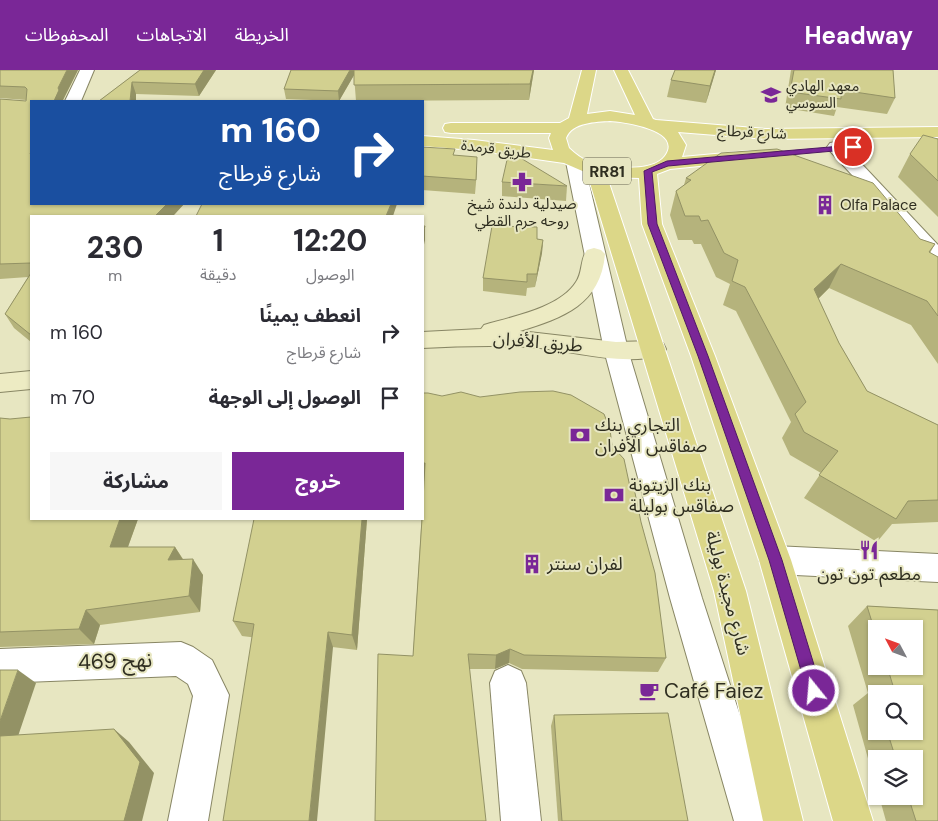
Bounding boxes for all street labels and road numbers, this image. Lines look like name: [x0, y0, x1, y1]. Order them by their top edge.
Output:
street label: شارع قرطاج: [717, 120, 787, 146]
street label: طريق قرمدة: [460, 135, 532, 163]
road number: RR81: [583, 158, 631, 184]
street label: طريق الأفران: [492, 326, 584, 358]
street label: شارع مجيدة بوليلة: [698, 528, 756, 658]
street label: نهج 469: [77, 646, 153, 677]

